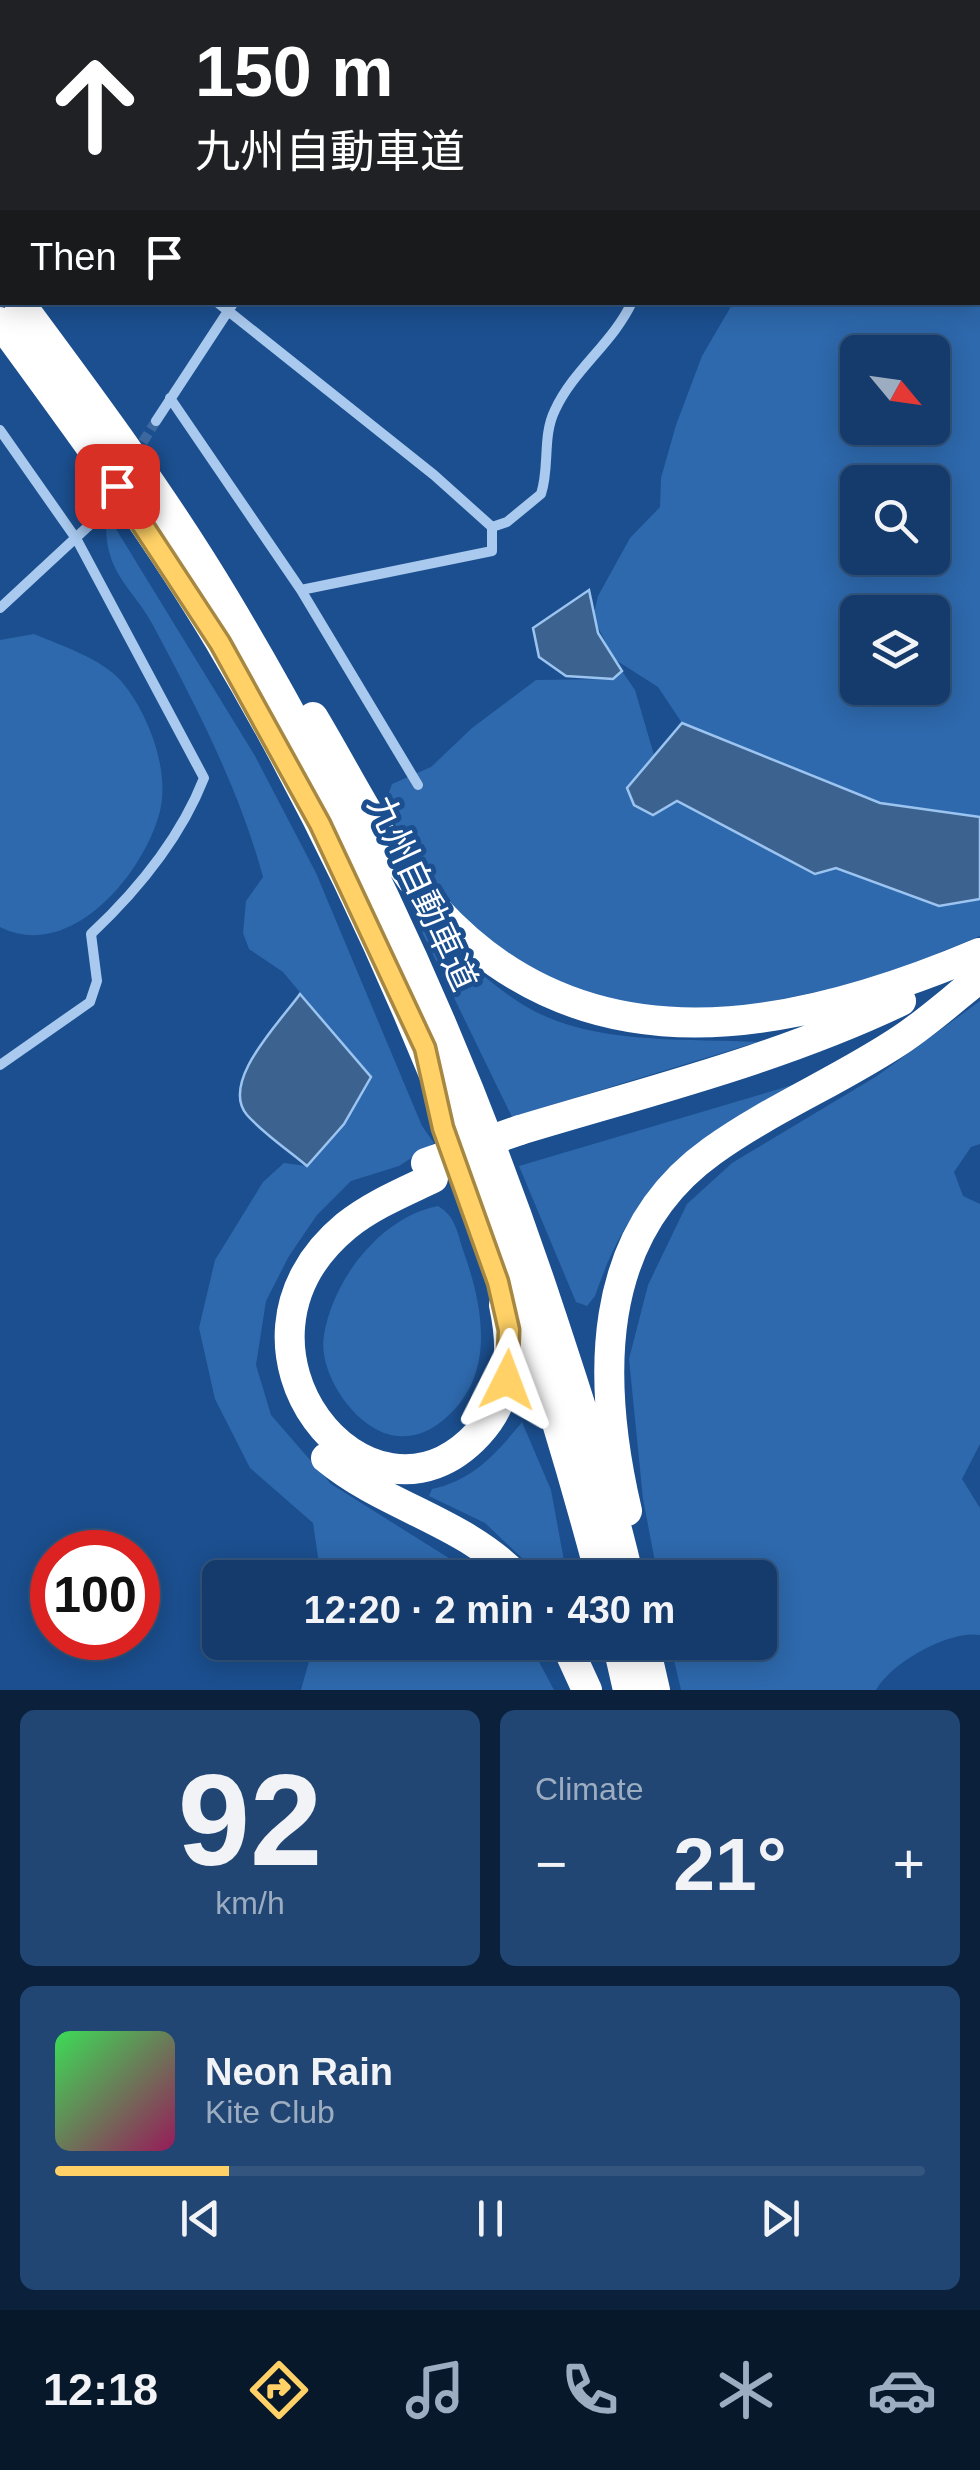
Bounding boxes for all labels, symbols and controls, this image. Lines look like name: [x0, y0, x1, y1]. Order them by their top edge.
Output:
text: 150 m: [195, 33, 393, 111]
icon: ahead: [30, 40, 160, 170]
text: 九州自動車道: [195, 126, 465, 177]
icon: arrive: [137, 230, 192, 285]
text: Then: [30, 236, 117, 278]
north arrow: [840, 335, 950, 445]
map controls: [840, 335, 950, 705]
pin: [75, 444, 160, 529]
icon: arrive: [90, 459, 145, 514]
button: search: [840, 465, 950, 575]
button: layers: [840, 595, 950, 705]
street label: 九州自動車道: [361, 790, 485, 996]
position arrow: [455, 1328, 559, 1432]
speed limit sign: 100: [30, 1530, 160, 1660]
text: 12:20 · 2 min · 430 m: [304, 1589, 675, 1631]
text: 92: [178, 1747, 322, 1893]
text: Climate: [535, 1771, 643, 1807]
text: 21°: [673, 1822, 787, 1906]
text: −: [535, 1833, 567, 1895]
text: +: [893, 1833, 925, 1895]
text: km/h: [215, 1885, 285, 1921]
text: Neon Rain: [205, 2051, 393, 2093]
text: Kite Club: [205, 2094, 335, 2130]
icon: previous: [173, 2191, 228, 2246]
icon: pause: [463, 2191, 518, 2246]
icon: next: [753, 2191, 808, 2246]
icon: directions: [244, 2355, 314, 2425]
icon: music: [400, 2355, 470, 2425]
icon: phone: [555, 2355, 625, 2425]
icon: climate: [711, 2355, 781, 2425]
icon: car: [867, 2355, 937, 2425]
text: 12:18: [43, 2364, 158, 2415]

